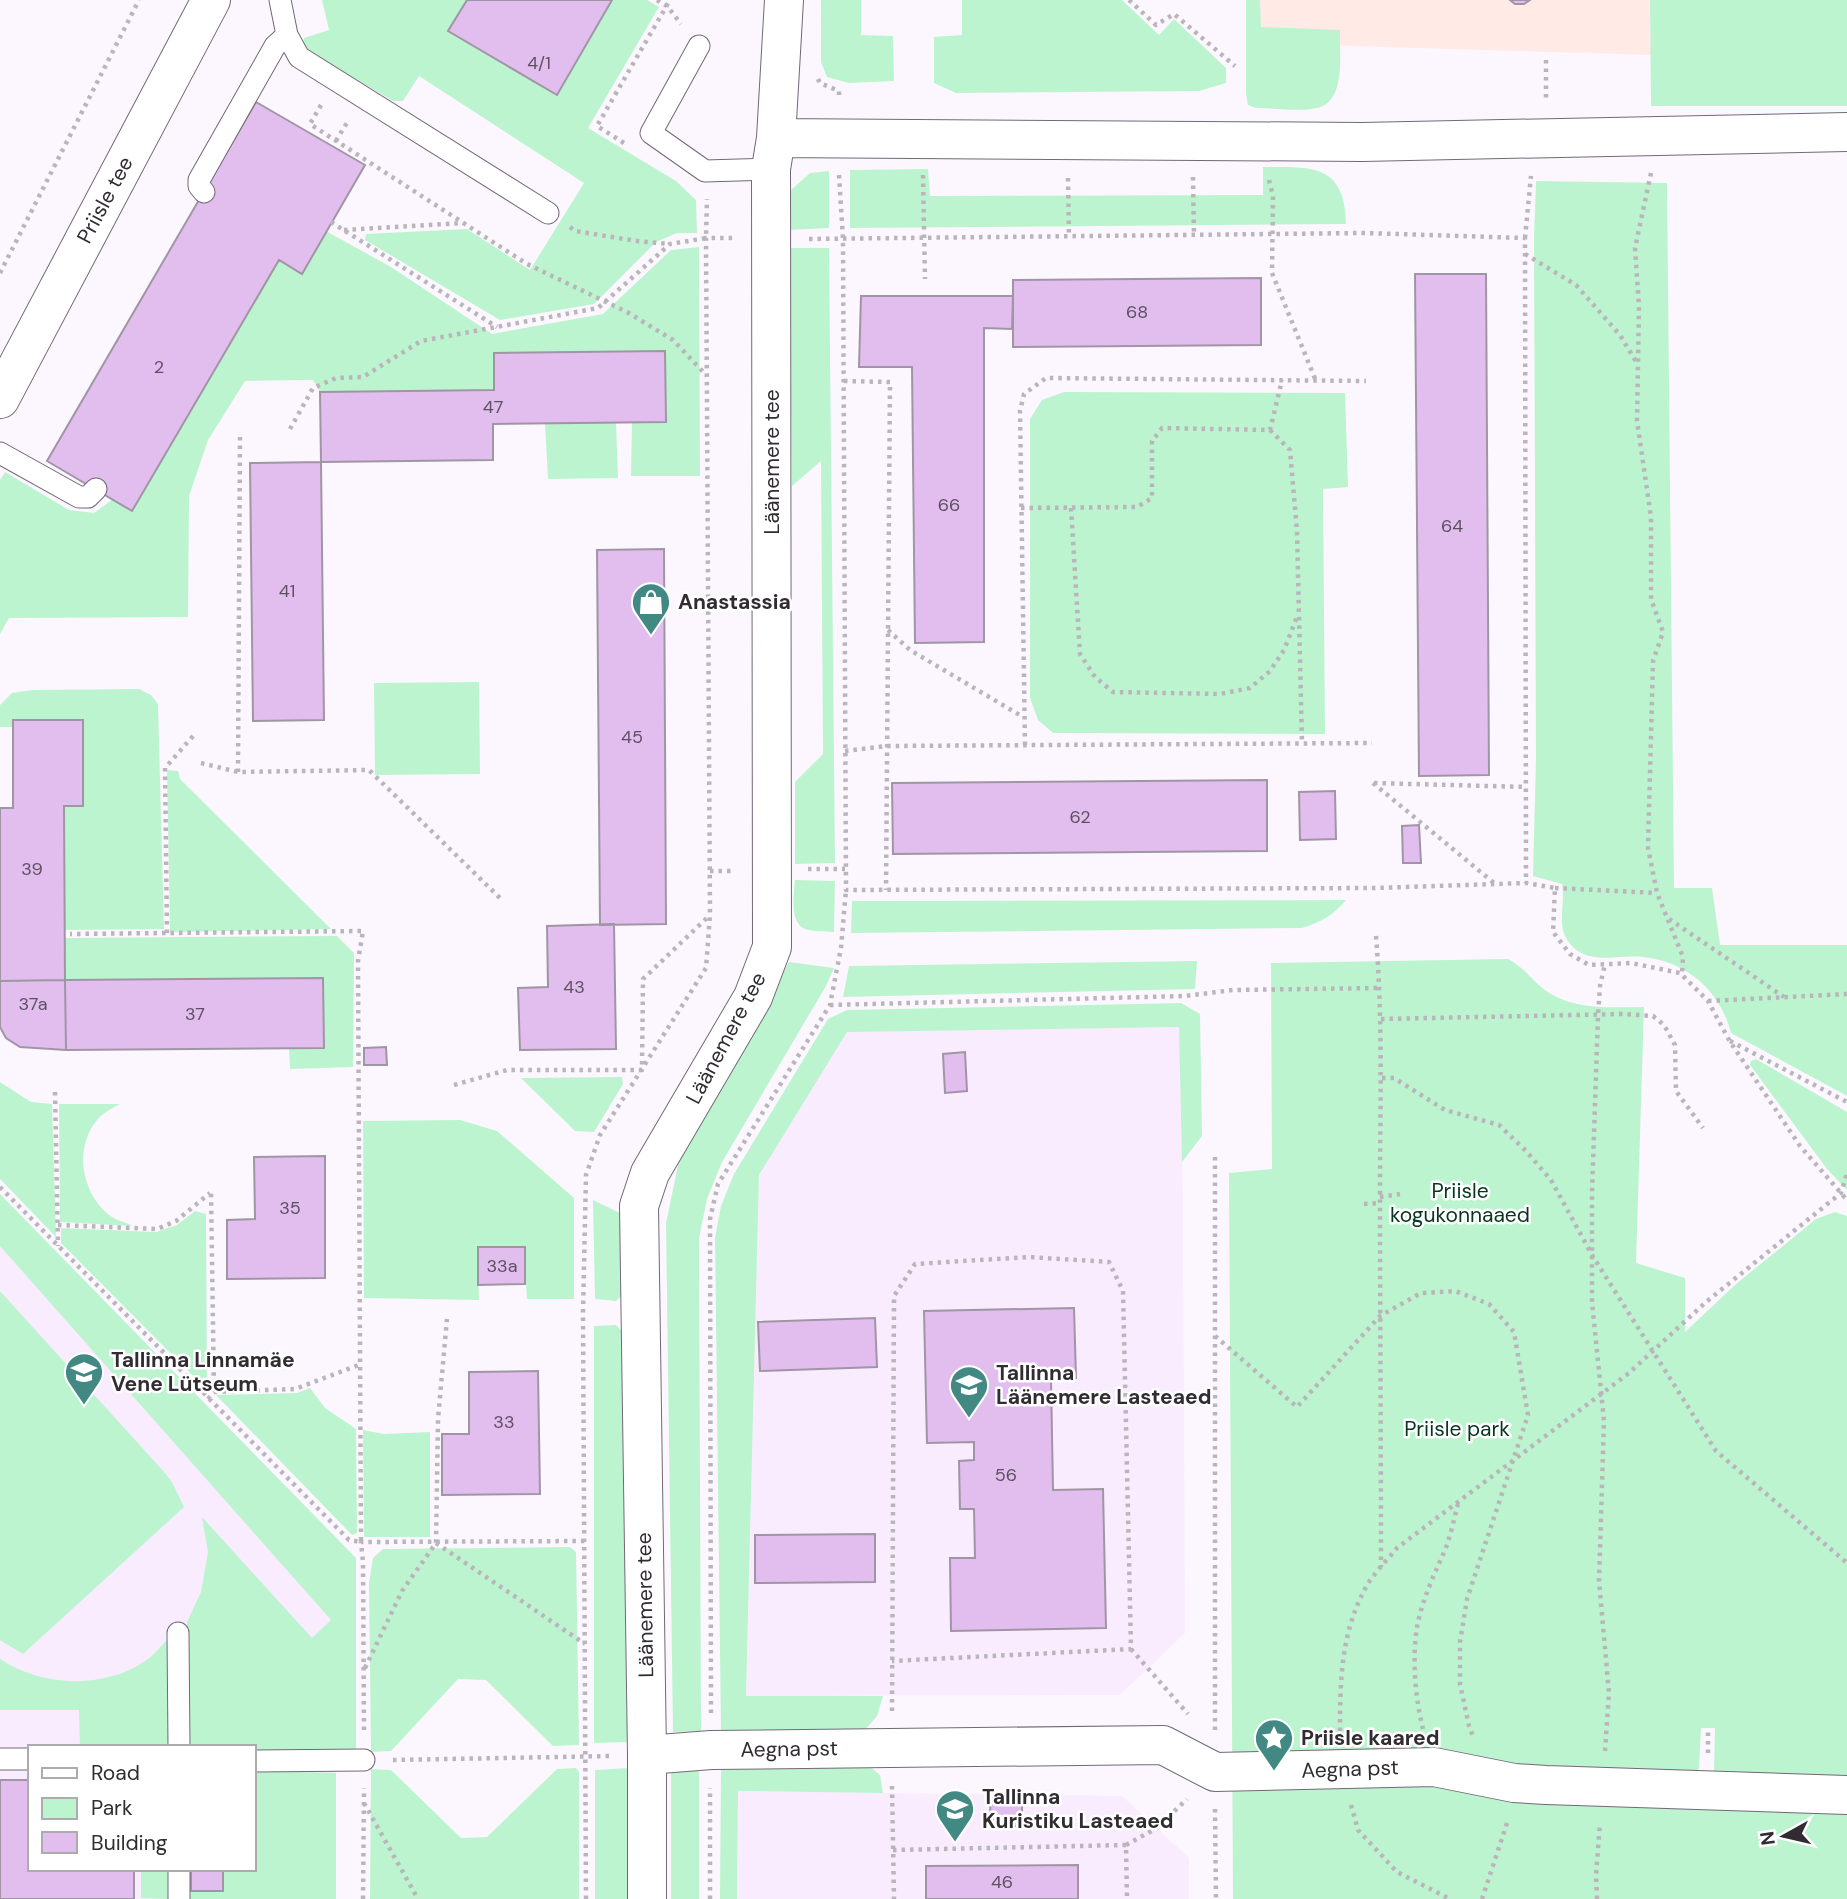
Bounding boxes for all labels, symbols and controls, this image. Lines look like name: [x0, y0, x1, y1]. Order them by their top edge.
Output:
house number: 4/1: [527, 51, 551, 75]
street label: Priisle tee: [70, 152, 140, 248]
house number: 68: [1126, 300, 1148, 324]
house number: 2: [154, 355, 164, 379]
street label: Läänemere tee: [758, 389, 786, 535]
house number: 47: [483, 395, 503, 419]
house number: 66: [938, 493, 960, 517]
house number: 64: [1441, 514, 1463, 538]
house number: 41: [279, 579, 295, 603]
shop icon: Anastassia: [630, 581, 672, 636]
place label: Anastassia: [678, 588, 791, 616]
house number: 45: [621, 725, 643, 749]
house number: 62: [1069, 805, 1091, 829]
house number: 39: [21, 857, 43, 881]
street label: Läänemere tee: [680, 967, 772, 1109]
house number: 43: [563, 975, 585, 999]
house number: 37a: [18, 992, 48, 1016]
house number: 37: [185, 1002, 205, 1026]
park label: Priisle kogukonnaaed: [1390, 1177, 1530, 1229]
house number: 35: [279, 1196, 301, 1220]
house number: 33a: [486, 1254, 518, 1278]
place label: Tallinna Linnamäe Vene Lütseum: [111, 1346, 295, 1398]
school or university icon: Tallinna Linnamäe Vene Lütseum: [63, 1351, 105, 1406]
place label: Tallinna Läänemere Lasteaed: [996, 1359, 1211, 1411]
school or university icon: Tallinna Läänemere Lasteaed: [948, 1364, 990, 1419]
house number: 33: [493, 1410, 515, 1434]
park label: Priisle park: [1404, 1415, 1510, 1443]
house number: 56: [995, 1463, 1017, 1487]
street label: Läänemere tee: [630, 1532, 660, 1678]
place icon: Priisle kaared: [1253, 1717, 1295, 1772]
place label: Priisle kaared: [1301, 1724, 1440, 1752]
street label: Aegna pst: [740, 1734, 838, 1764]
legend: [28, 1745, 256, 1871]
street label: Aegna pst: [1301, 1753, 1399, 1785]
text: Road: [91, 1759, 140, 1787]
place label: Tallinna Kuristiku Lasteaed: [982, 1783, 1174, 1835]
school or university icon: Tallinna Kuristiku Lasteaed: [934, 1788, 976, 1843]
text: Park: [91, 1794, 133, 1822]
north arrow: [1749, 1801, 1819, 1871]
text: Building: [91, 1829, 168, 1857]
text: N: [1754, 1830, 1781, 1847]
house number: 46: [991, 1870, 1013, 1894]

